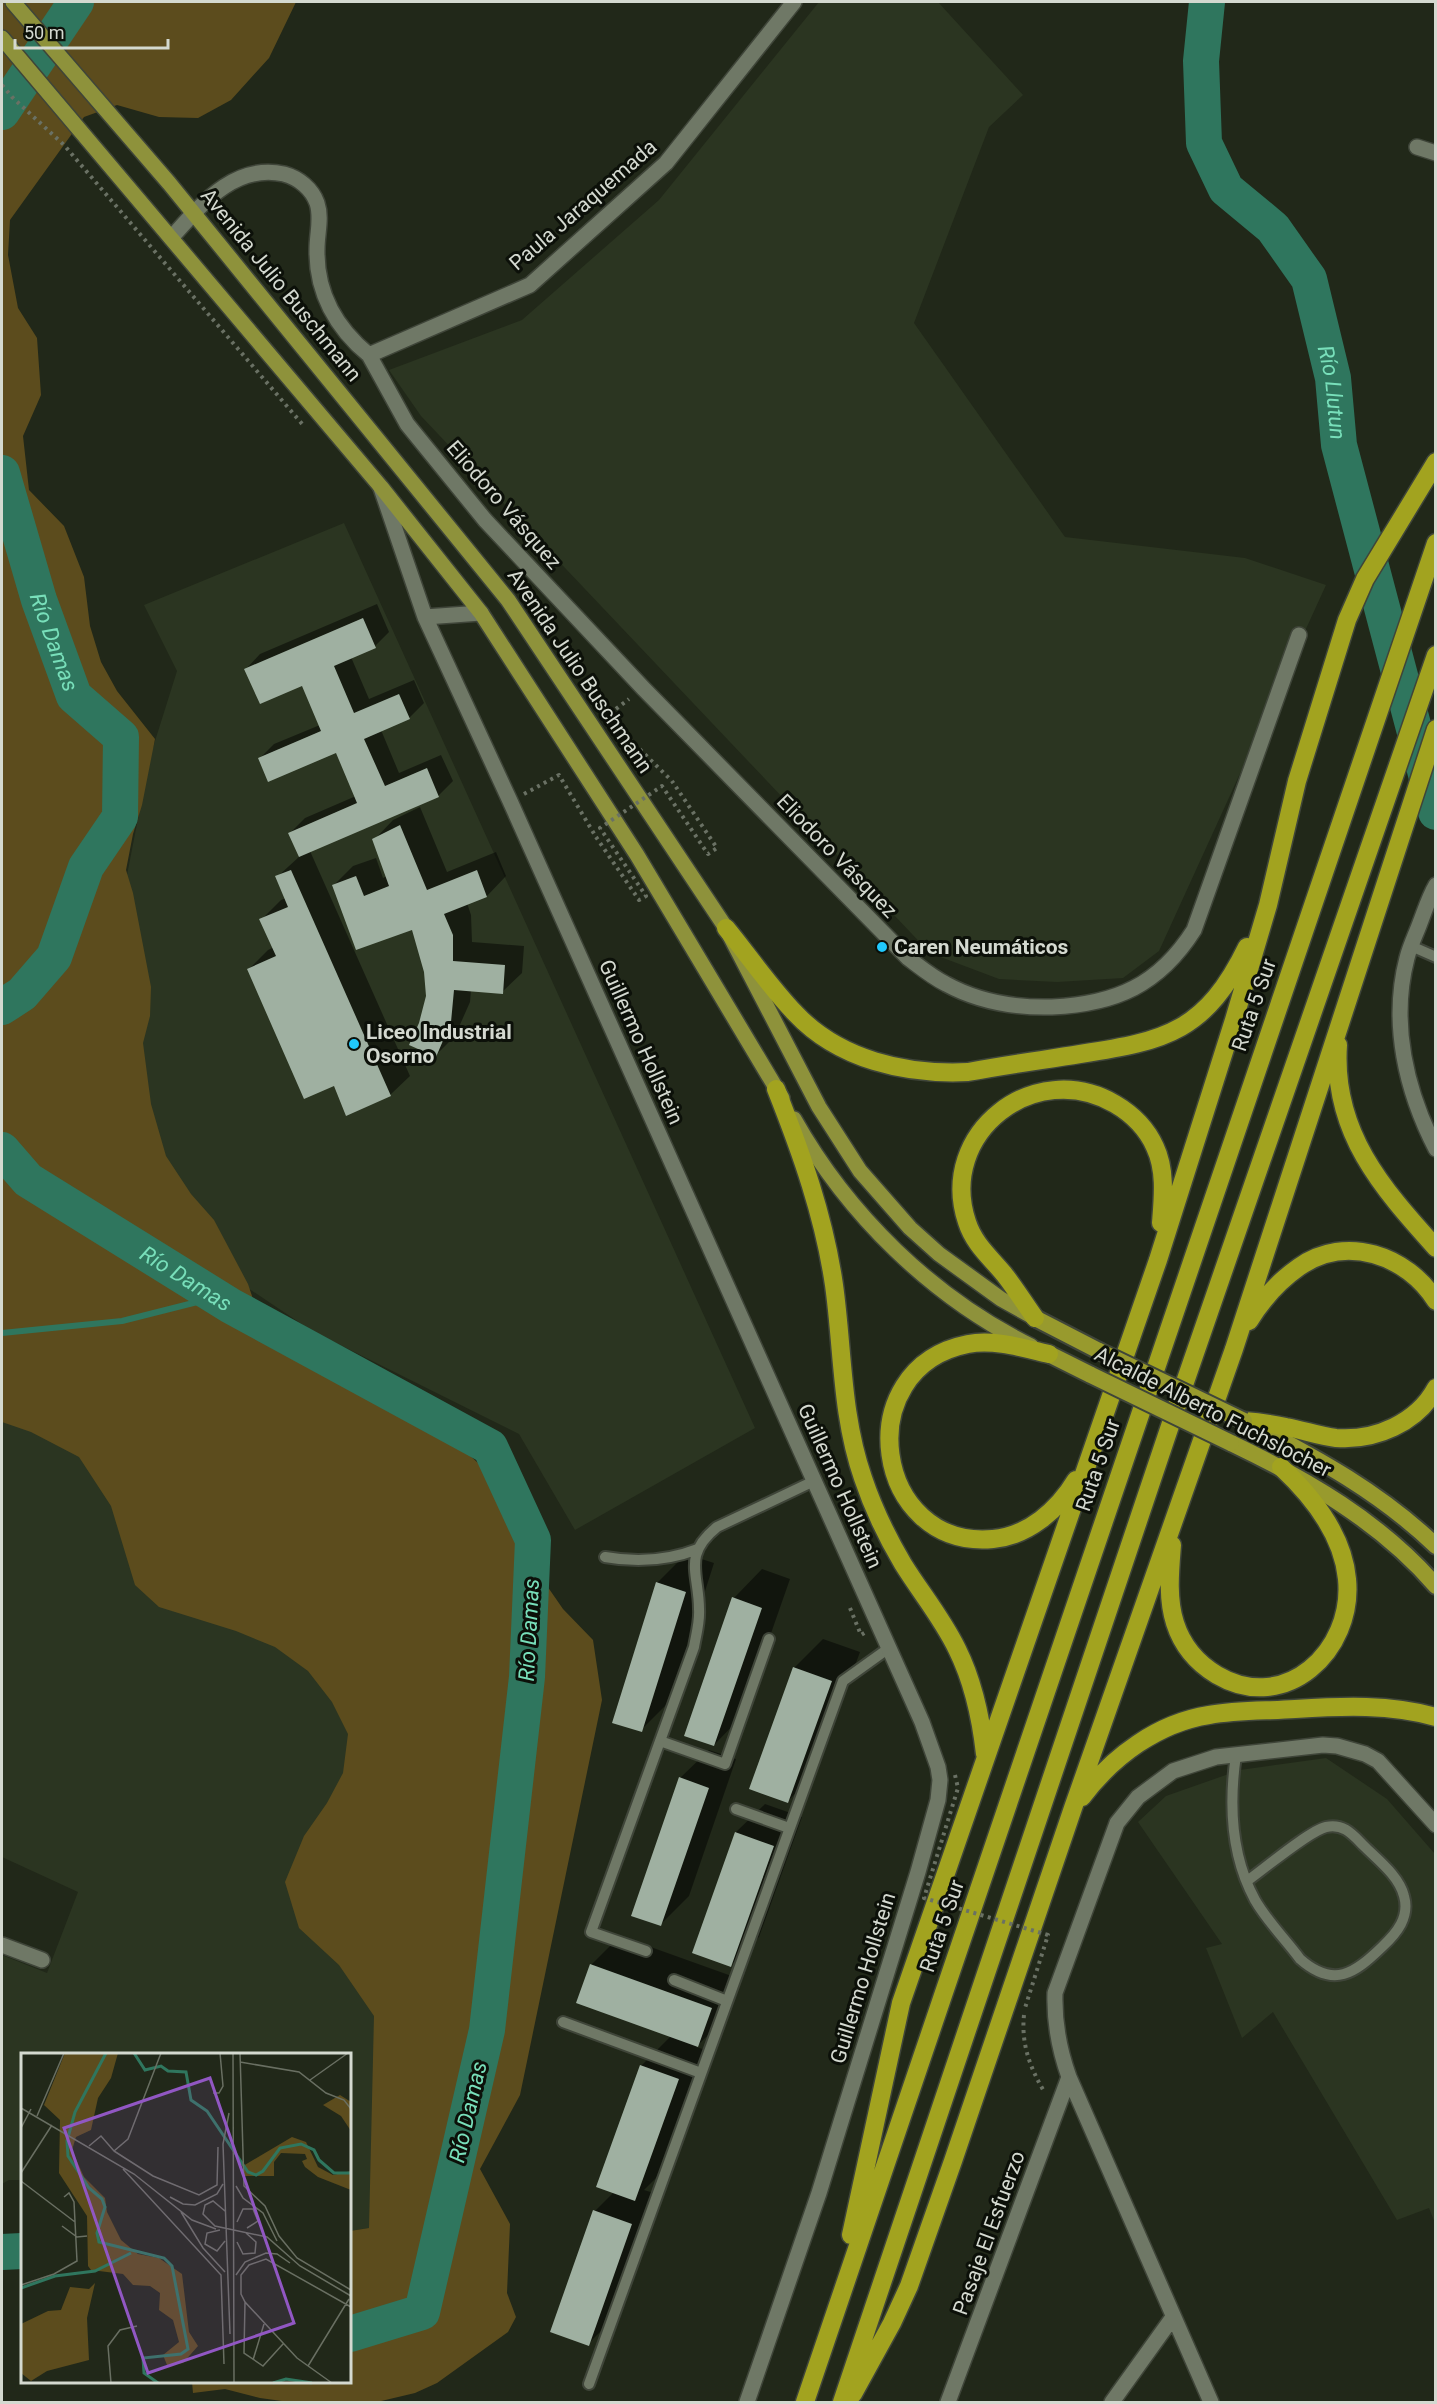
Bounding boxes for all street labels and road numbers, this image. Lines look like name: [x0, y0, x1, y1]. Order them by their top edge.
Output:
street label: Paula Jaraquemada: [505, 135, 661, 275]
street label: Avenida Julio Buschmann: [196, 184, 366, 386]
street label: Eliodoro Vásquez: [442, 436, 566, 574]
street label: Avenida Julio Buschmann: [503, 564, 657, 778]
street label: Eliodoro Vásquez: [772, 789, 902, 923]
street label: Guillermo Hollstein: [594, 956, 688, 1128]
street label: Ruta 5 Sur: [1227, 956, 1281, 1054]
street label: Alcalde Alberto Fuchslocher: [1091, 1342, 1335, 1482]
street label: Guillermo Hollstein: [793, 1400, 887, 1572]
street label: Ruta 5 Sur: [1071, 1416, 1125, 1514]
street label: Ruta 5 Sur: [915, 1877, 969, 1975]
street label: Guillermo Hollstein: [826, 1889, 900, 2067]
street label: Pasaje El Esfuerzo: [948, 2148, 1030, 2318]

